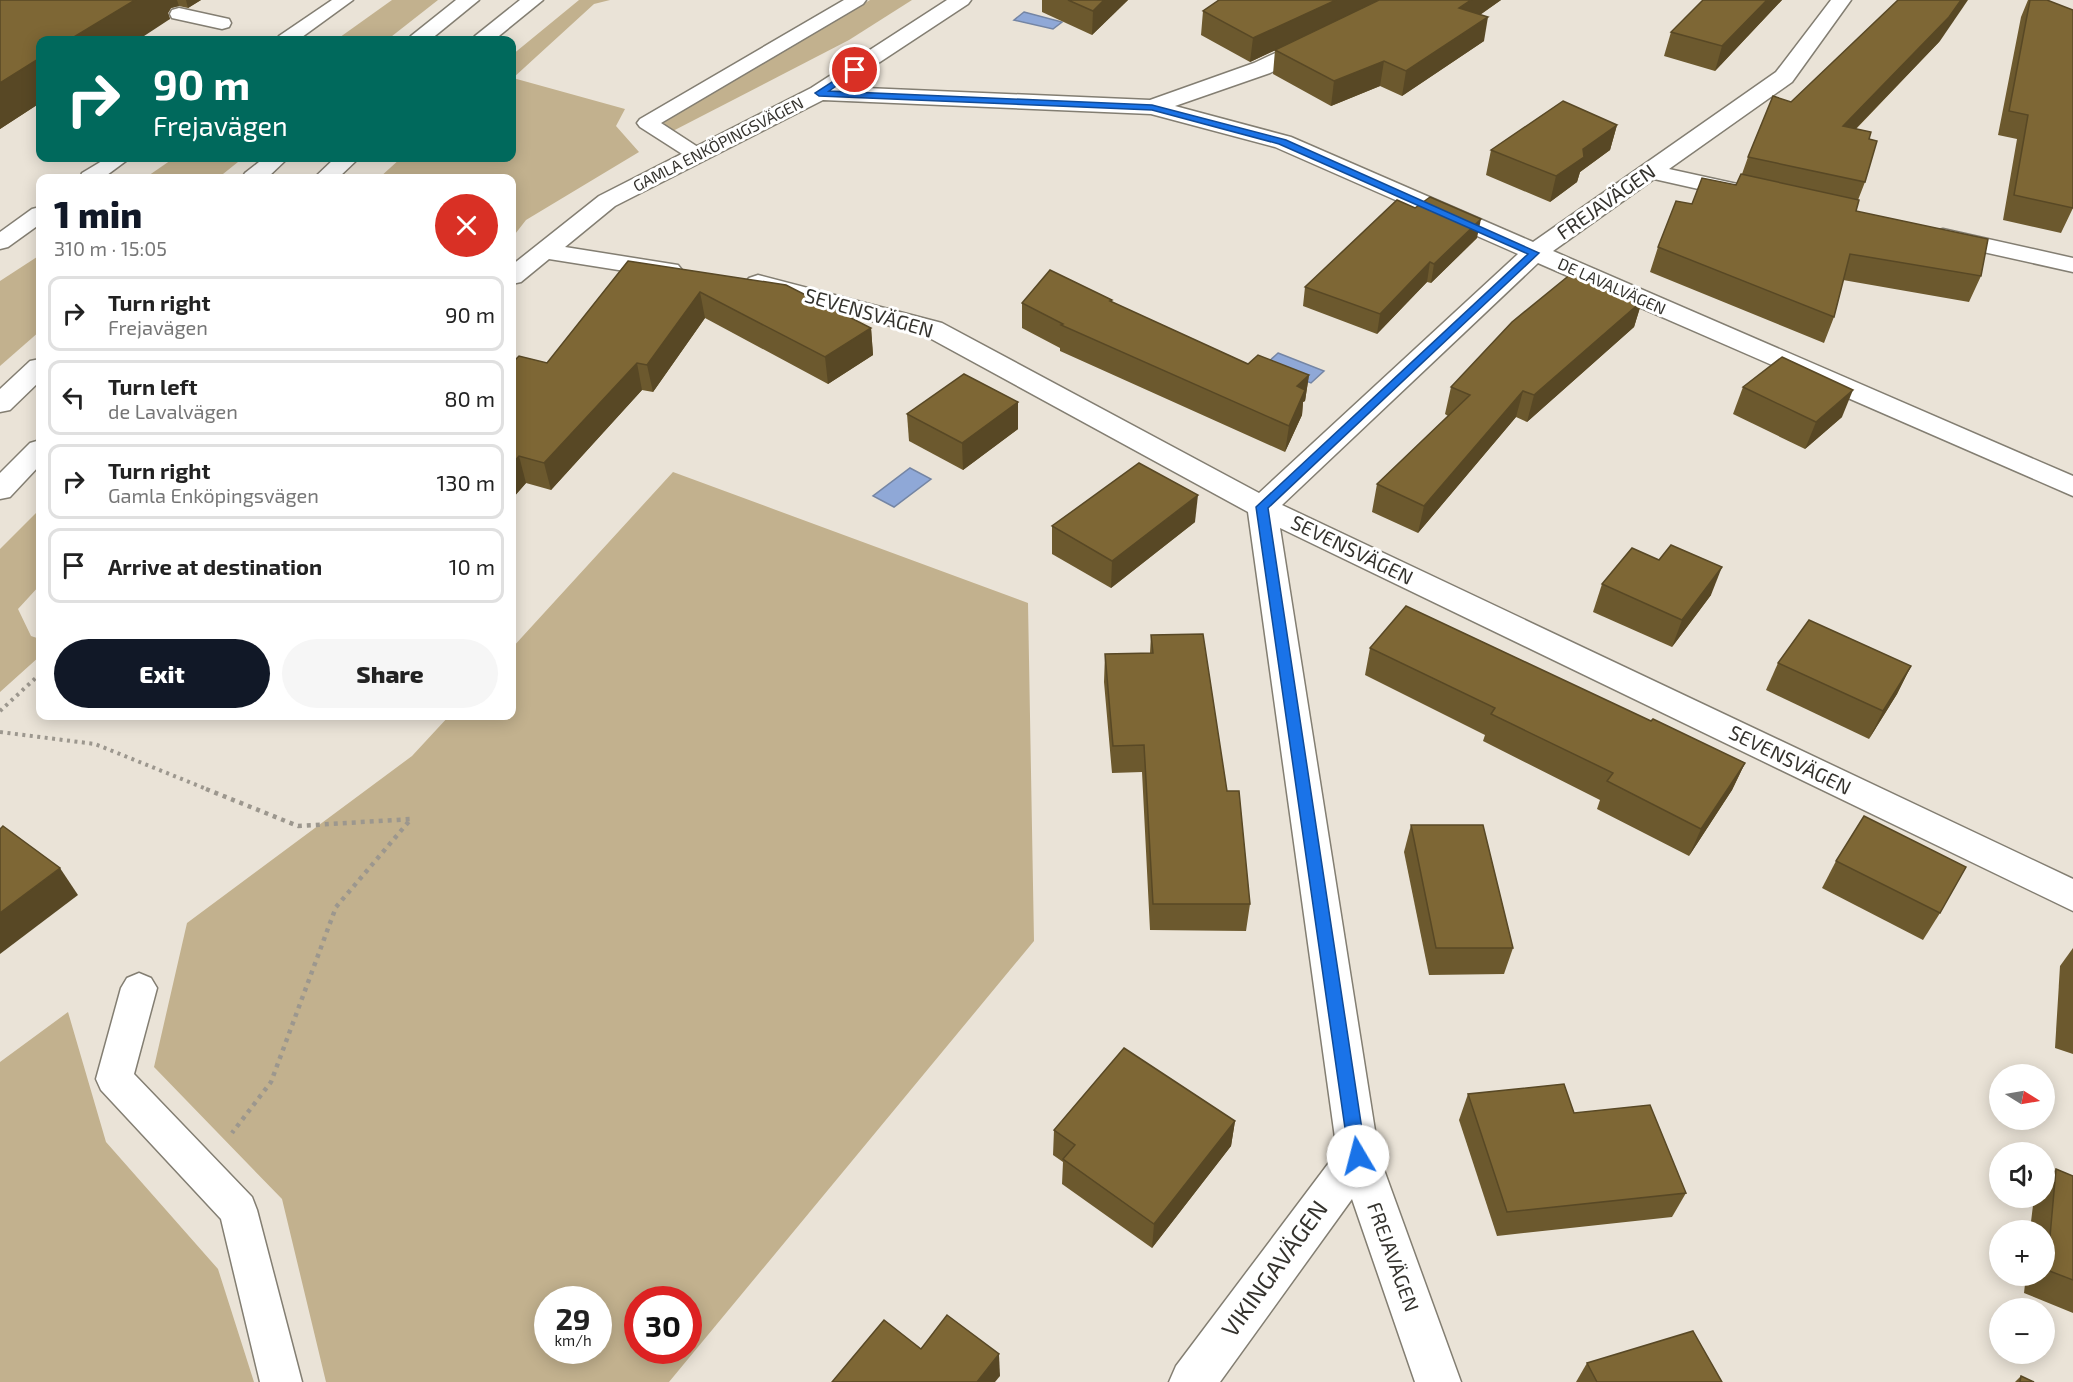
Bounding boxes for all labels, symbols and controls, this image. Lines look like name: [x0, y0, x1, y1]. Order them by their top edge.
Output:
pin: [829, 44, 880, 95]
icon: arrive: [838, 53, 871, 86]
text: 90 m: [153, 58, 250, 108]
icon: right: [54, 60, 132, 138]
street label: GAMLA ENKÖPINGSVÄGEN: [629, 92, 806, 195]
text: Frejavägen: [153, 109, 288, 141]
street label: FREJAVÄGEN: [1552, 158, 1659, 244]
text: 1 min: [54, 192, 142, 235]
button: close: [435, 194, 498, 257]
text: 310 m · 15:05: [54, 236, 167, 260]
street label: DE LAVALVÄGEN: [1555, 253, 1669, 318]
street label: SEVENSVÄGEN: [802, 282, 936, 342]
text: Turn right: [108, 289, 210, 315]
icon: right: [57, 297, 90, 330]
text: 90 m: [445, 301, 495, 327]
text: Frejavägen: [108, 315, 208, 339]
text: Turn left: [108, 373, 197, 399]
icon: left: [57, 381, 90, 414]
text: 80 m: [444, 385, 495, 411]
text: de Lavalvägen: [108, 399, 238, 423]
text: Turn right: [108, 457, 210, 483]
icon: right: [57, 465, 90, 498]
text: 130 m: [437, 469, 495, 495]
text: Gamla Enköpingsvägen: [108, 483, 319, 507]
street label: SEVENSVÄGEN: [1287, 509, 1417, 589]
icon: arrive: [57, 549, 90, 582]
text: Arrive at destination: [108, 553, 322, 579]
text: 10 m: [449, 553, 495, 579]
button: Exit: [54, 639, 270, 708]
button: Share: [282, 639, 498, 708]
street label: SEVENSVÄGEN: [1725, 719, 1855, 799]
north arrow: [1989, 1064, 2055, 1130]
map controls: [1989, 1064, 2055, 1364]
position arrow: [1326, 1124, 1390, 1188]
button: sound: [1989, 1142, 2055, 1208]
street label: VIKINGAVÄGEN: [1215, 1194, 1333, 1342]
street label: FREJAVÄGEN: [1363, 1199, 1425, 1315]
button: +: [1989, 1220, 2055, 1286]
speed limit sign: 30: [624, 1286, 702, 1364]
button: −: [1989, 1298, 2055, 1364]
text: 29: [555, 1300, 591, 1336]
text: km/h: [554, 1331, 592, 1349]

